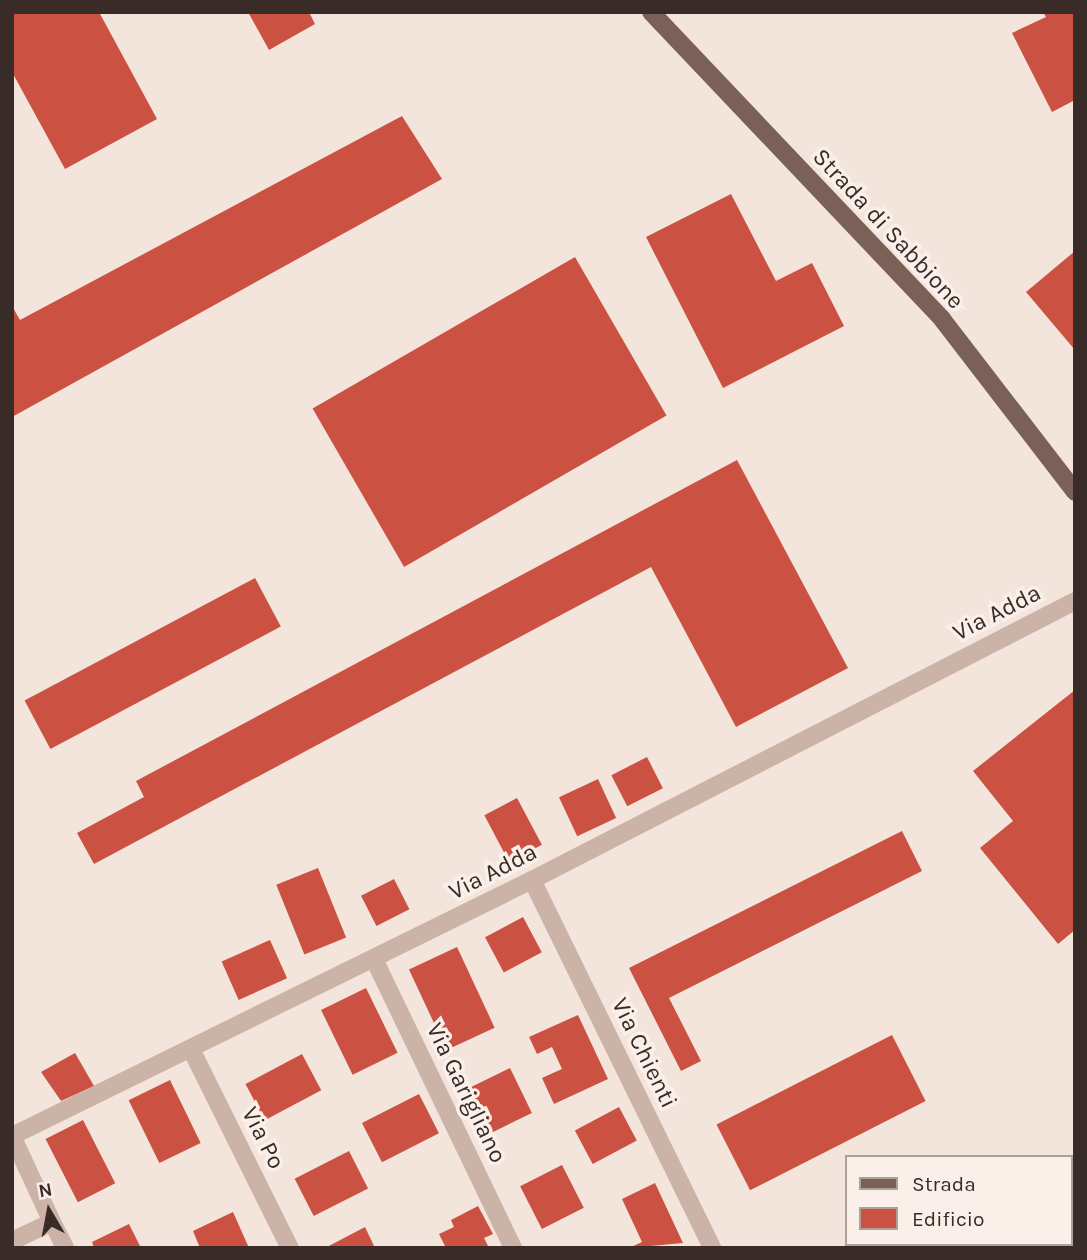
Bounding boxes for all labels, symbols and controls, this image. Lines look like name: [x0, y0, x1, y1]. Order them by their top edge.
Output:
street label: Strada di Sabbione: [806, 143, 970, 315]
street label: Via Adda: [948, 579, 1046, 647]
street label: Via Adda: [444, 838, 542, 906]
street label: Via Chienti: [605, 993, 683, 1113]
street label: Via Garigliano: [420, 1018, 512, 1168]
street label: Via Po: [235, 1102, 291, 1174]
legend: [846, 1155, 1073, 1246]
text: Strada: [912, 1172, 976, 1196]
north arrow: [14, 1176, 84, 1246]
text: N: [37, 1178, 54, 1202]
text: Edificio: [912, 1207, 985, 1231]

